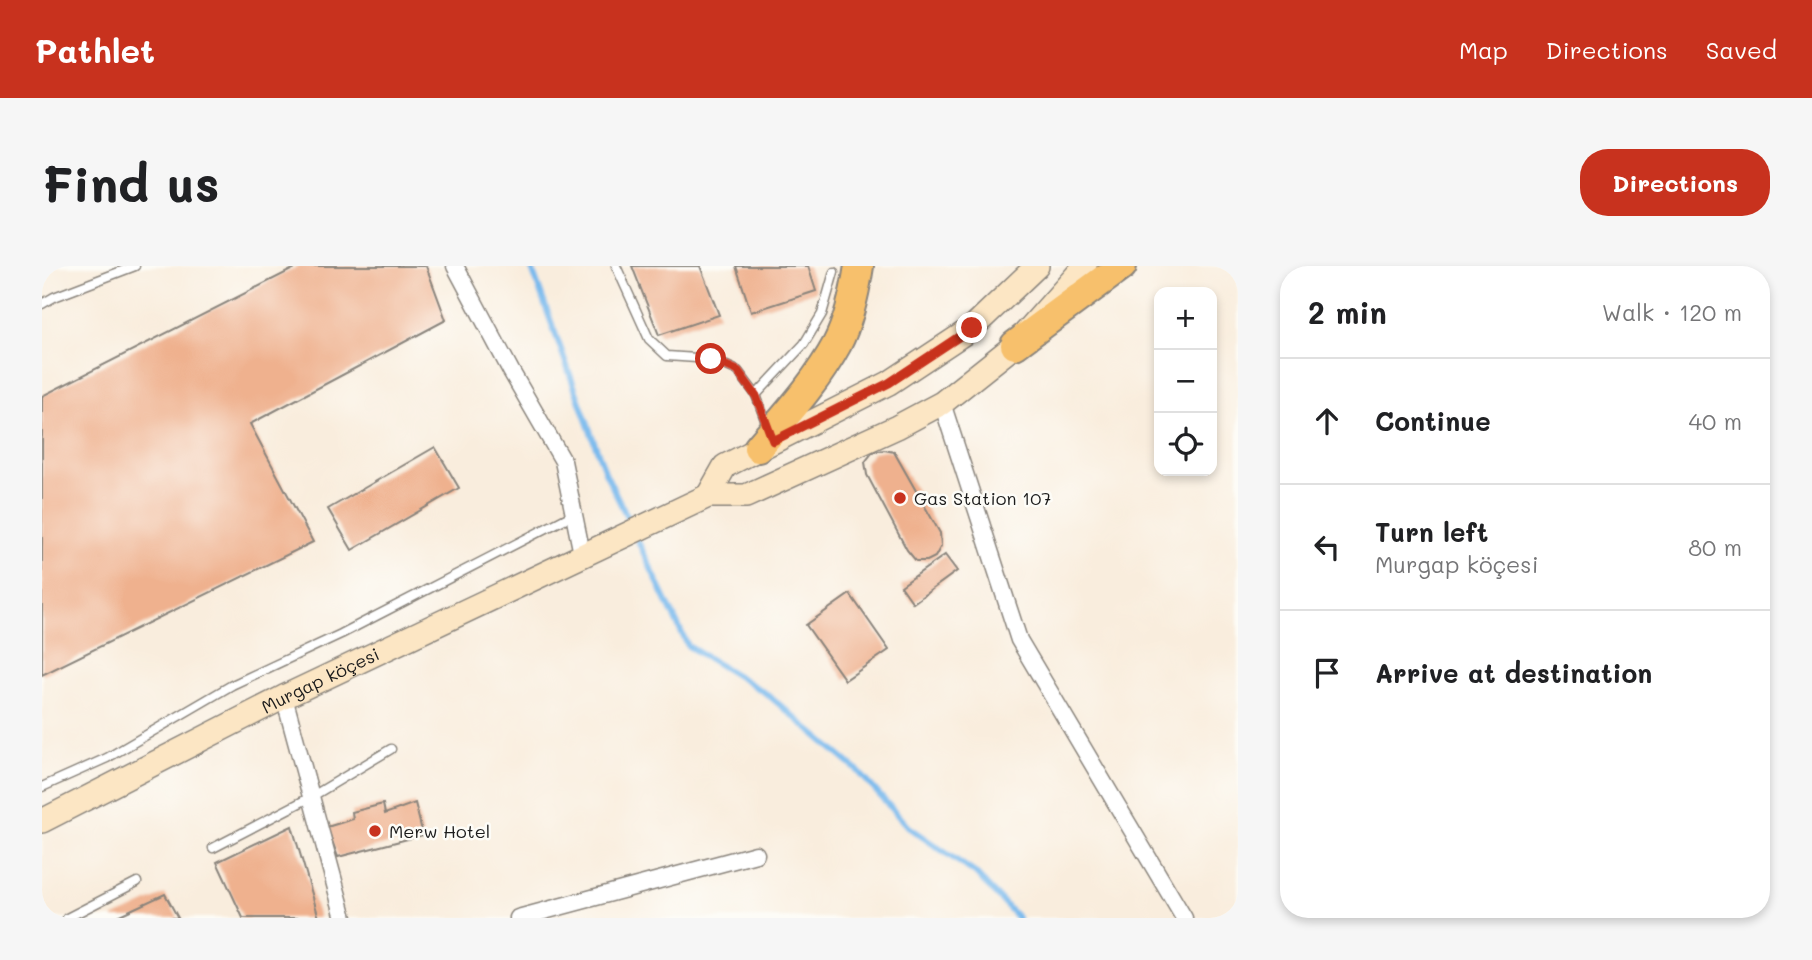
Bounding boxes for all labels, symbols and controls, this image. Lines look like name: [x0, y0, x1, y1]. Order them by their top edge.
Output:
text: Pathlet: [35, 28, 155, 71]
text: Map: [1459, 34, 1508, 65]
text: Directions: [1546, 34, 1668, 65]
text: Saved: [1706, 34, 1777, 65]
button: Directions: [1580, 149, 1770, 216]
text: Find us: [42, 151, 220, 214]
map controls: [1154, 287, 1217, 476]
button: +: [1154, 287, 1217, 350]
text: 2 min: [1308, 292, 1387, 332]
text: Walk · 120 m: [1602, 297, 1742, 327]
route end: [956, 312, 987, 343]
route start: [695, 343, 726, 374]
button: −: [1154, 350, 1217, 413]
icon: ahead: [1308, 402, 1346, 440]
text: Continue: [1375, 404, 1491, 438]
text: 40 m: [1689, 406, 1742, 436]
button: locate: [1154, 413, 1217, 476]
place label: Gas Station 107: [914, 486, 1051, 510]
marker: Gas Station 107: [892, 490, 908, 506]
text: Turn left: [1375, 515, 1488, 549]
icon: left: [1308, 528, 1346, 566]
text: 80 m: [1688, 532, 1742, 562]
text: Murgap köçesi: [1375, 549, 1539, 579]
street label: Murgap köçesi: [257, 642, 383, 719]
icon: arrive: [1308, 654, 1346, 692]
text: Arrive at destination: [1375, 656, 1652, 690]
place label: Merw Hotel: [389, 819, 490, 843]
marker: Merw Hotel: [367, 823, 383, 839]

